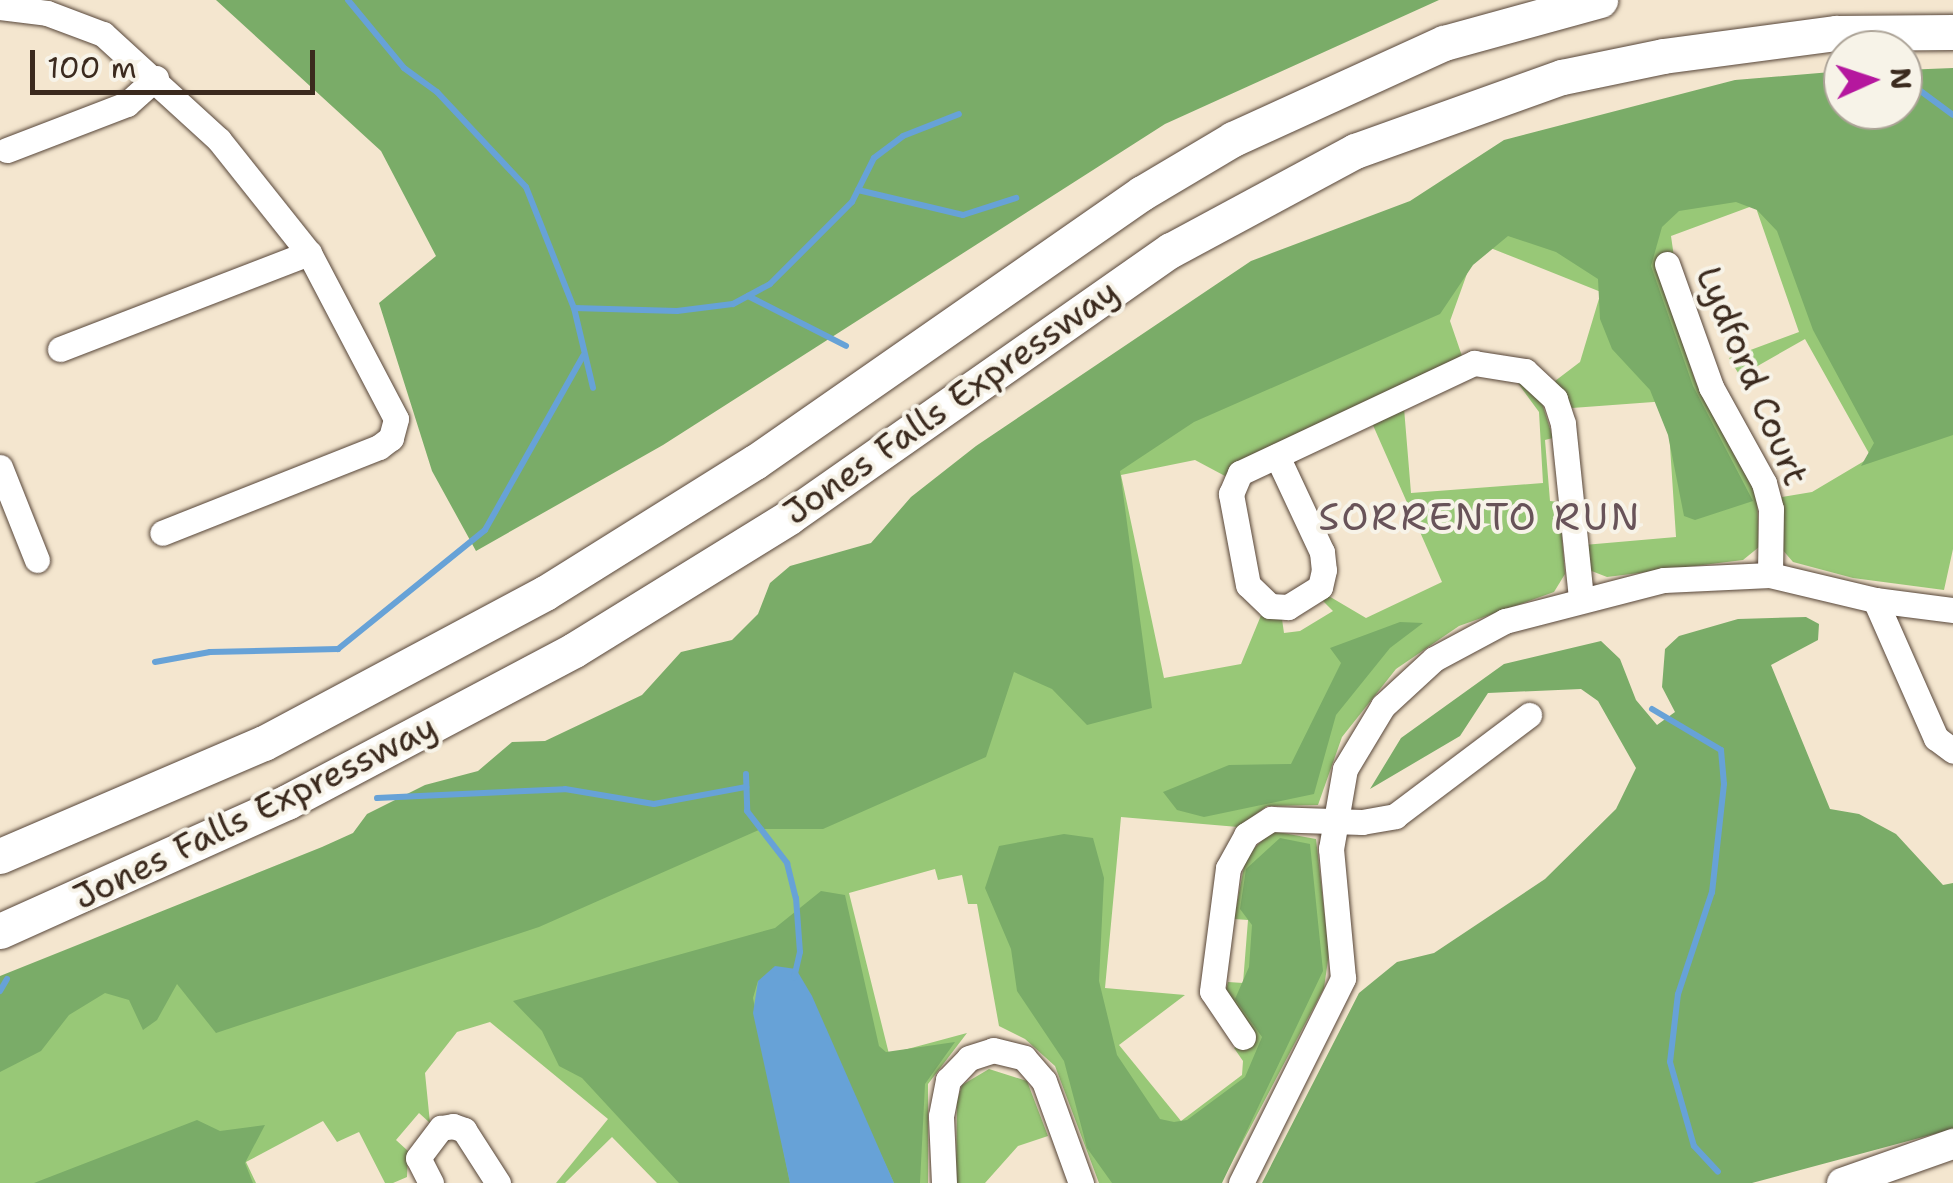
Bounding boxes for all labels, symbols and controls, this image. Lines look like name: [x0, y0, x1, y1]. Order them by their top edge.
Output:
scale bar: [35, 30, 320, 92]
north arrow: [1823, 30, 1923, 130]
text: 100 m: [47, 47, 137, 88]
text: N: [1881, 66, 1921, 91]
street label: Lydford Court: [1687, 260, 1817, 492]
street label: Jones Falls Expressway: [775, 270, 1127, 534]
district label: SORRENTO RUN: [1318, 494, 1642, 540]
street label: Jones Falls Expressway: [66, 706, 444, 918]

